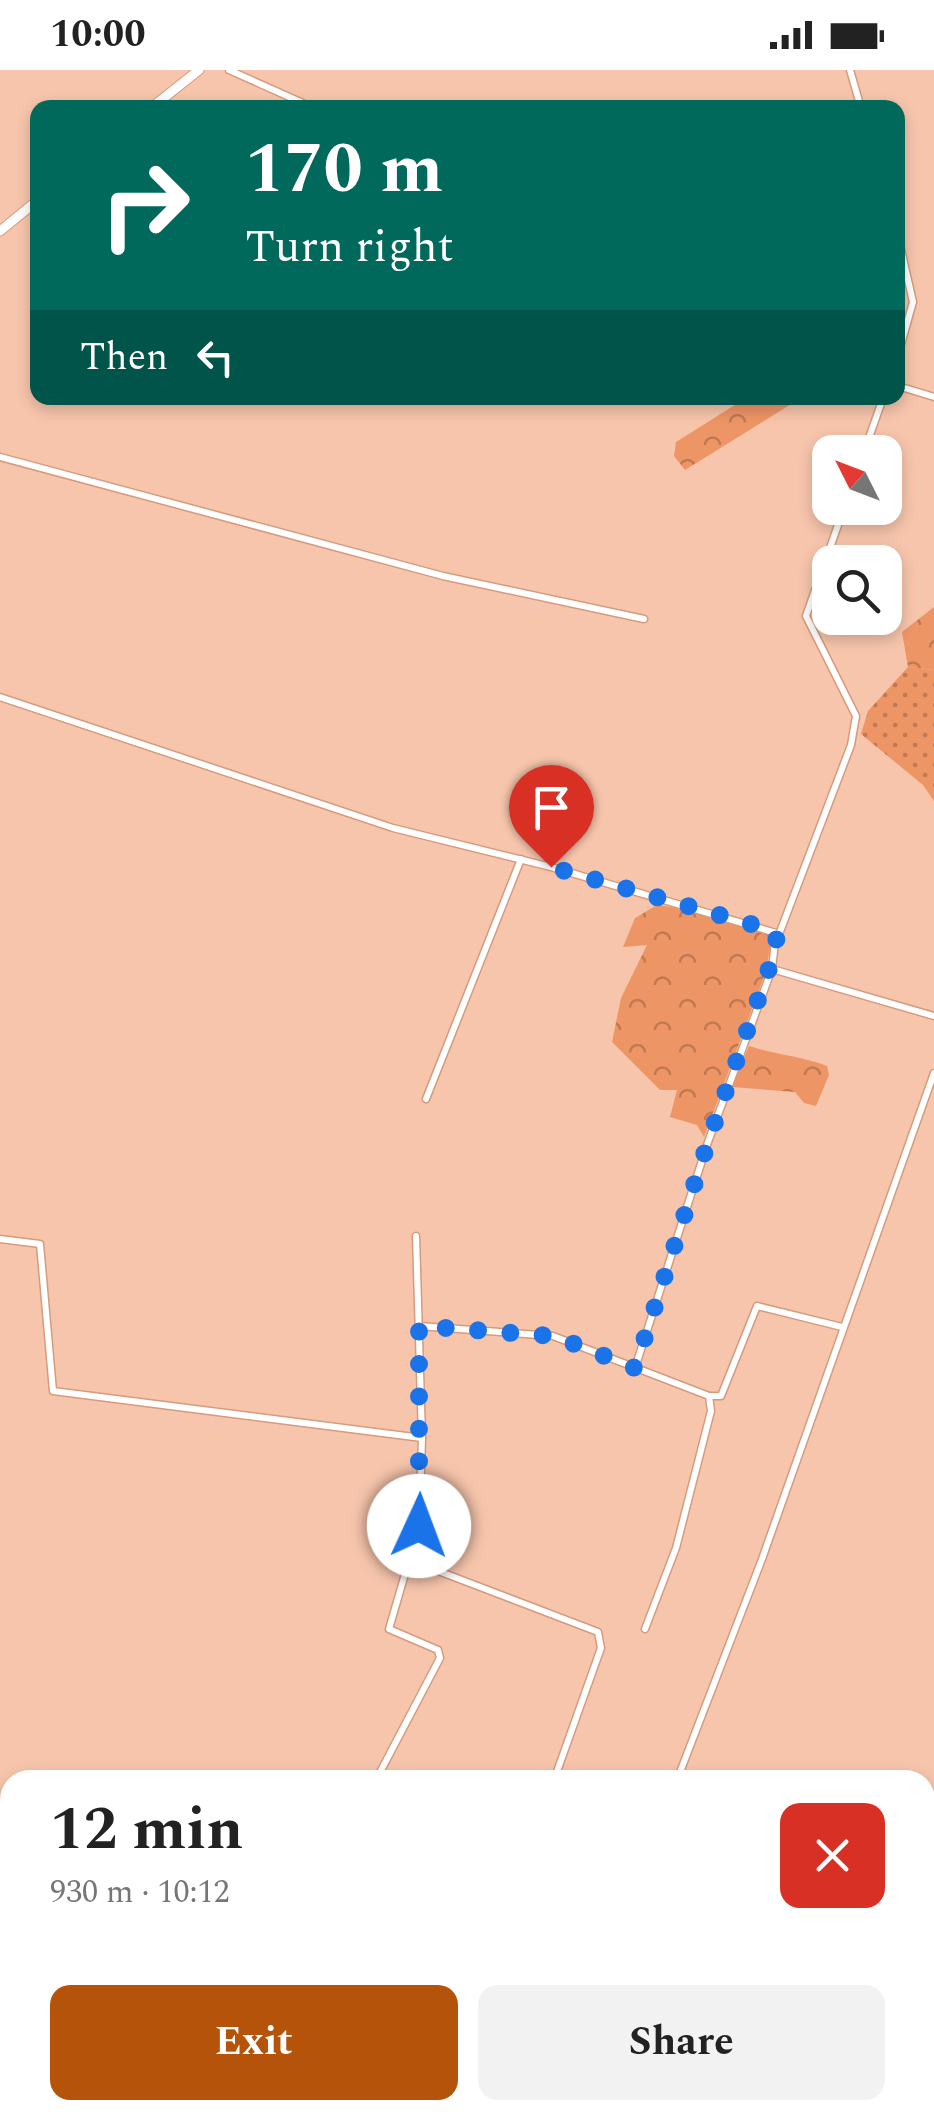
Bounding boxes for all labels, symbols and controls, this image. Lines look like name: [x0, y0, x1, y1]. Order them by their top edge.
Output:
text: 10:00: [50, 6, 145, 64]
text: 170 m: [245, 117, 443, 223]
icon: right: [80, 140, 210, 270]
text: Turn right: [245, 213, 454, 282]
text: Then: [80, 329, 168, 387]
icon: left: [188, 330, 243, 385]
north arrow: [812, 435, 902, 525]
map controls: [812, 435, 902, 635]
button: search: [812, 545, 902, 635]
pin: [509, 765, 594, 868]
icon: arrive: [524, 780, 579, 835]
position arrow: [367, 1474, 471, 1578]
text: 12 min: [50, 1784, 243, 1876]
button: close: [780, 1803, 885, 1908]
text: 930 m · 10:12: [50, 1868, 230, 1917]
button: Exit: [50, 1985, 458, 2100]
button: Share: [478, 1985, 885, 2100]

